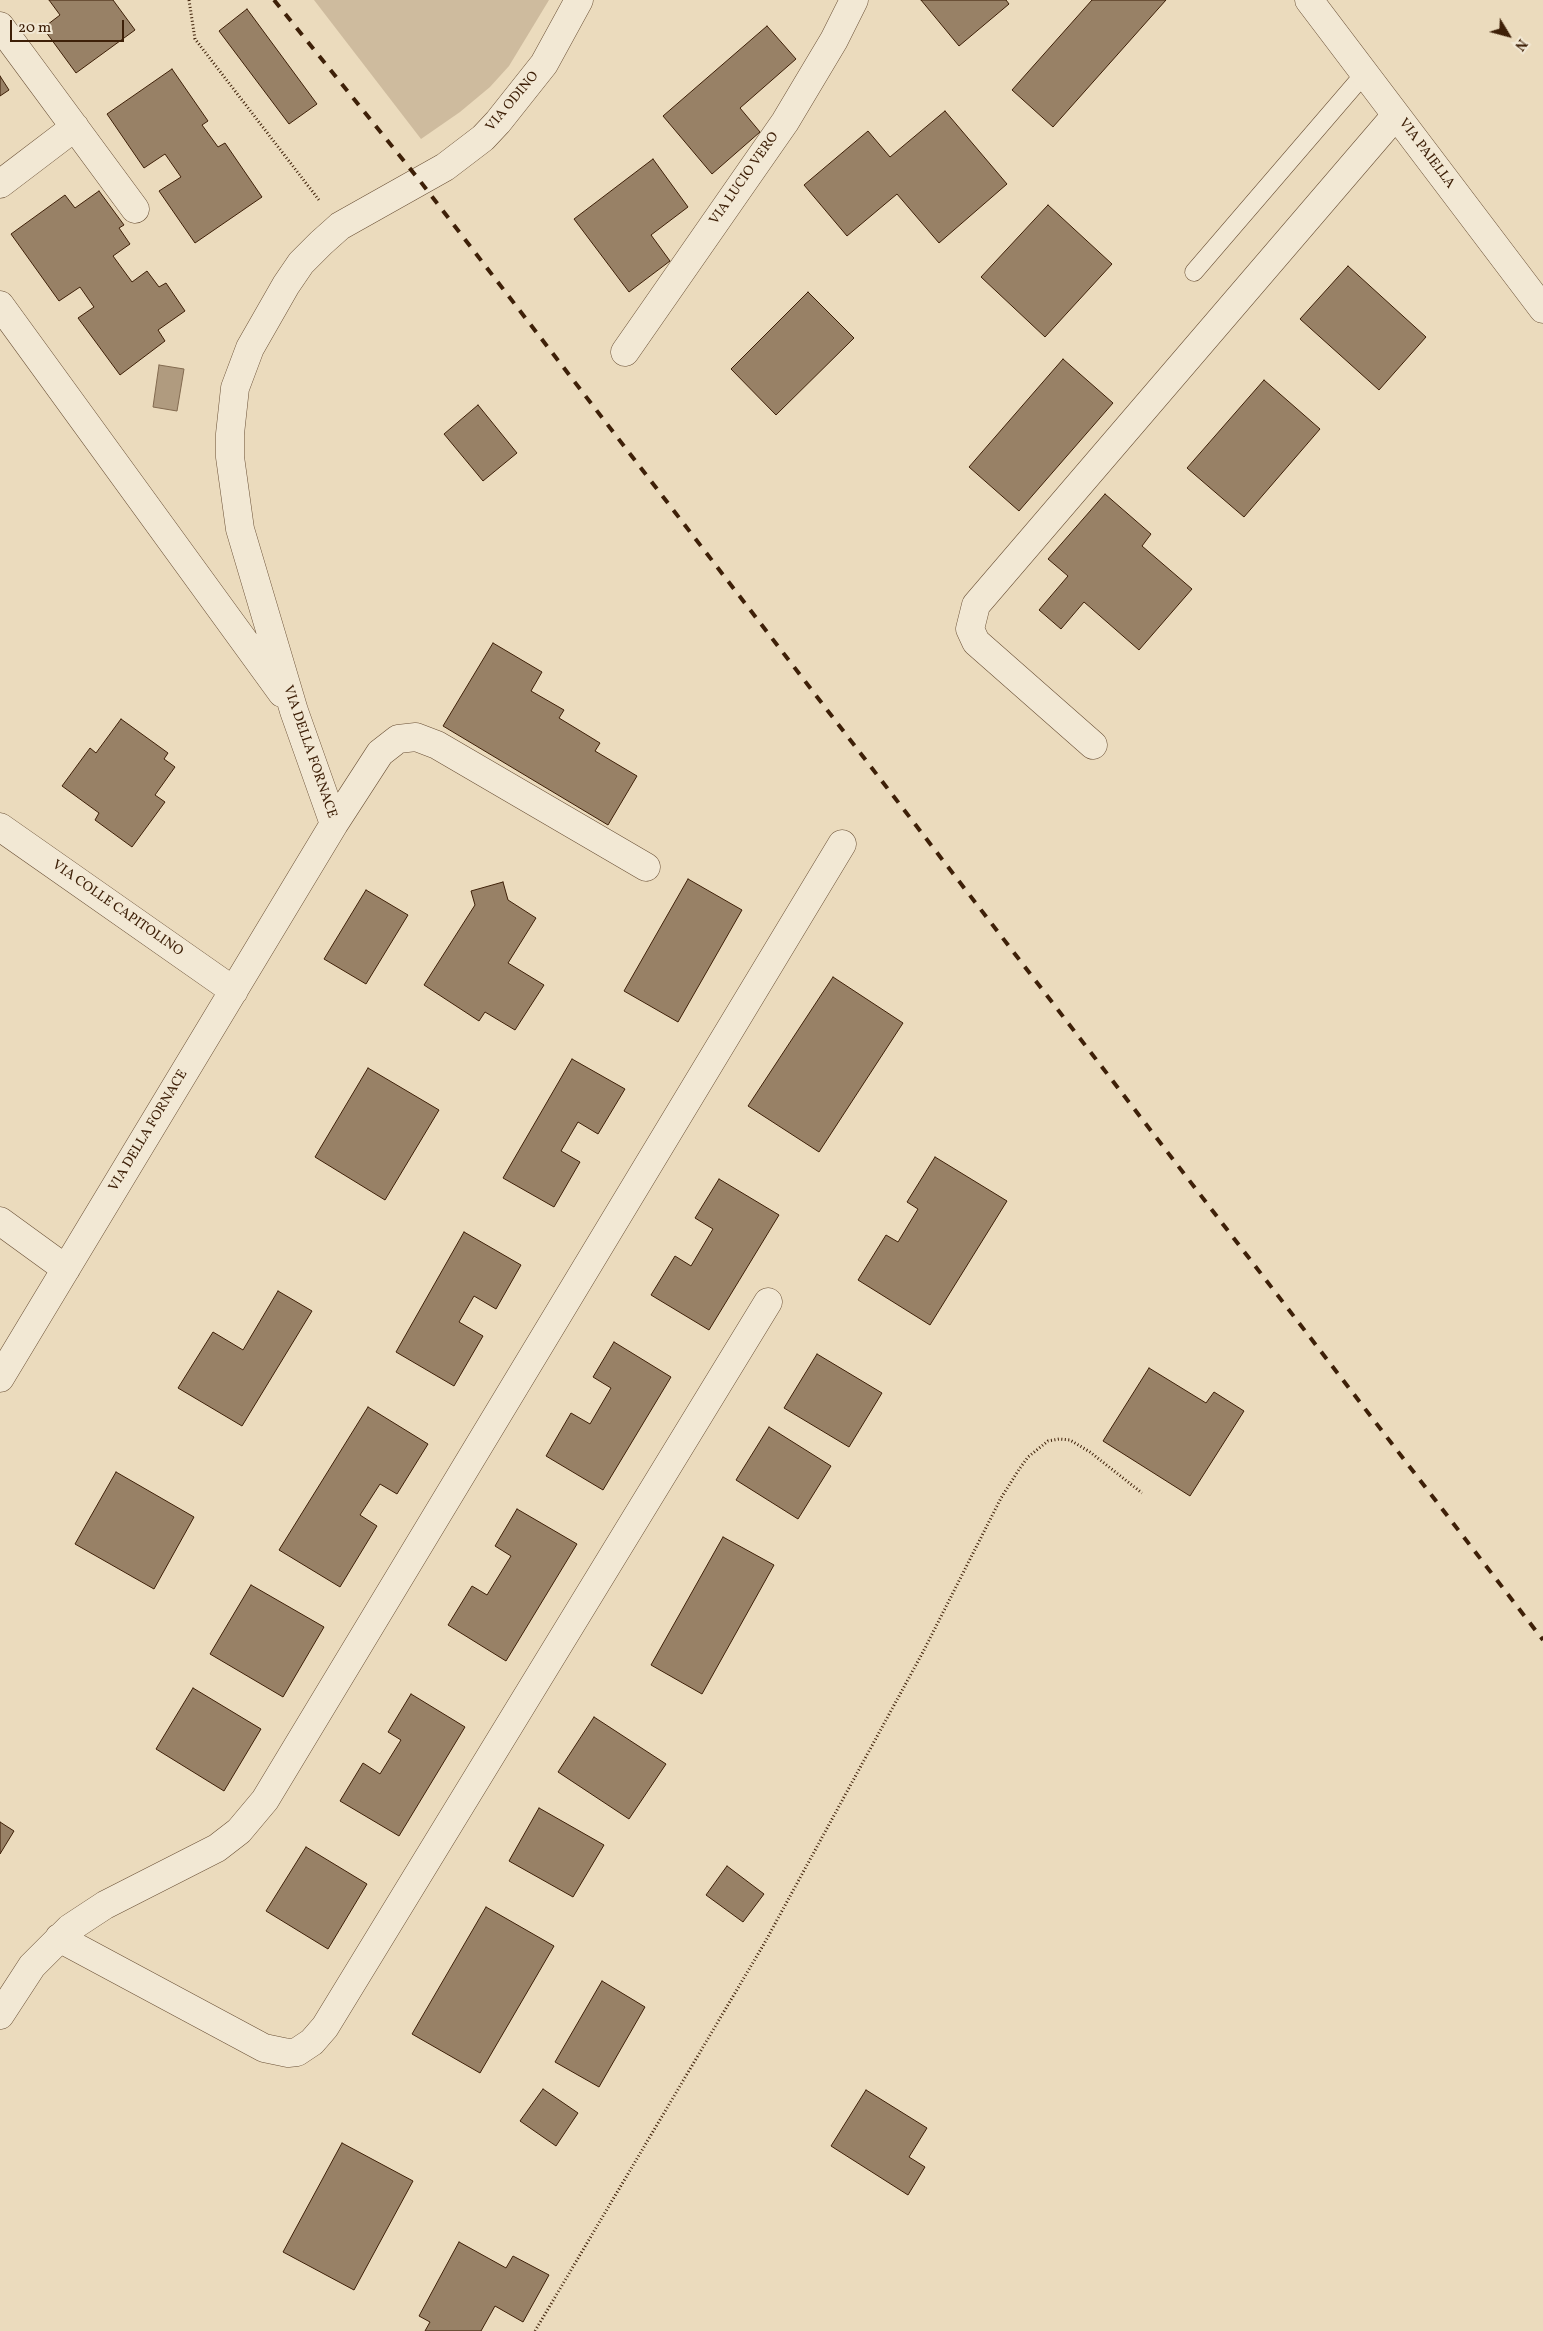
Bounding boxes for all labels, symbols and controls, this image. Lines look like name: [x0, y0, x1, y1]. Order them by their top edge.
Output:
scale bar: [12, 10, 126, 42]
north arrow: [1483, 10, 1533, 60]
text: 20 m: [18, 18, 51, 39]
text: N: [1510, 35, 1531, 54]
street label: VIA ODINO: [483, 69, 543, 135]
street label: VIA PAIELLA: [1394, 116, 1458, 192]
street label: VIA LUCIO VERO: [707, 129, 783, 229]
street label: VIA DELLA FORNACE: [278, 684, 340, 820]
street label: VIA COLLE CAPITOLINO: [48, 857, 186, 961]
street label: VIA DELLA FORNACE: [106, 1067, 192, 1195]

